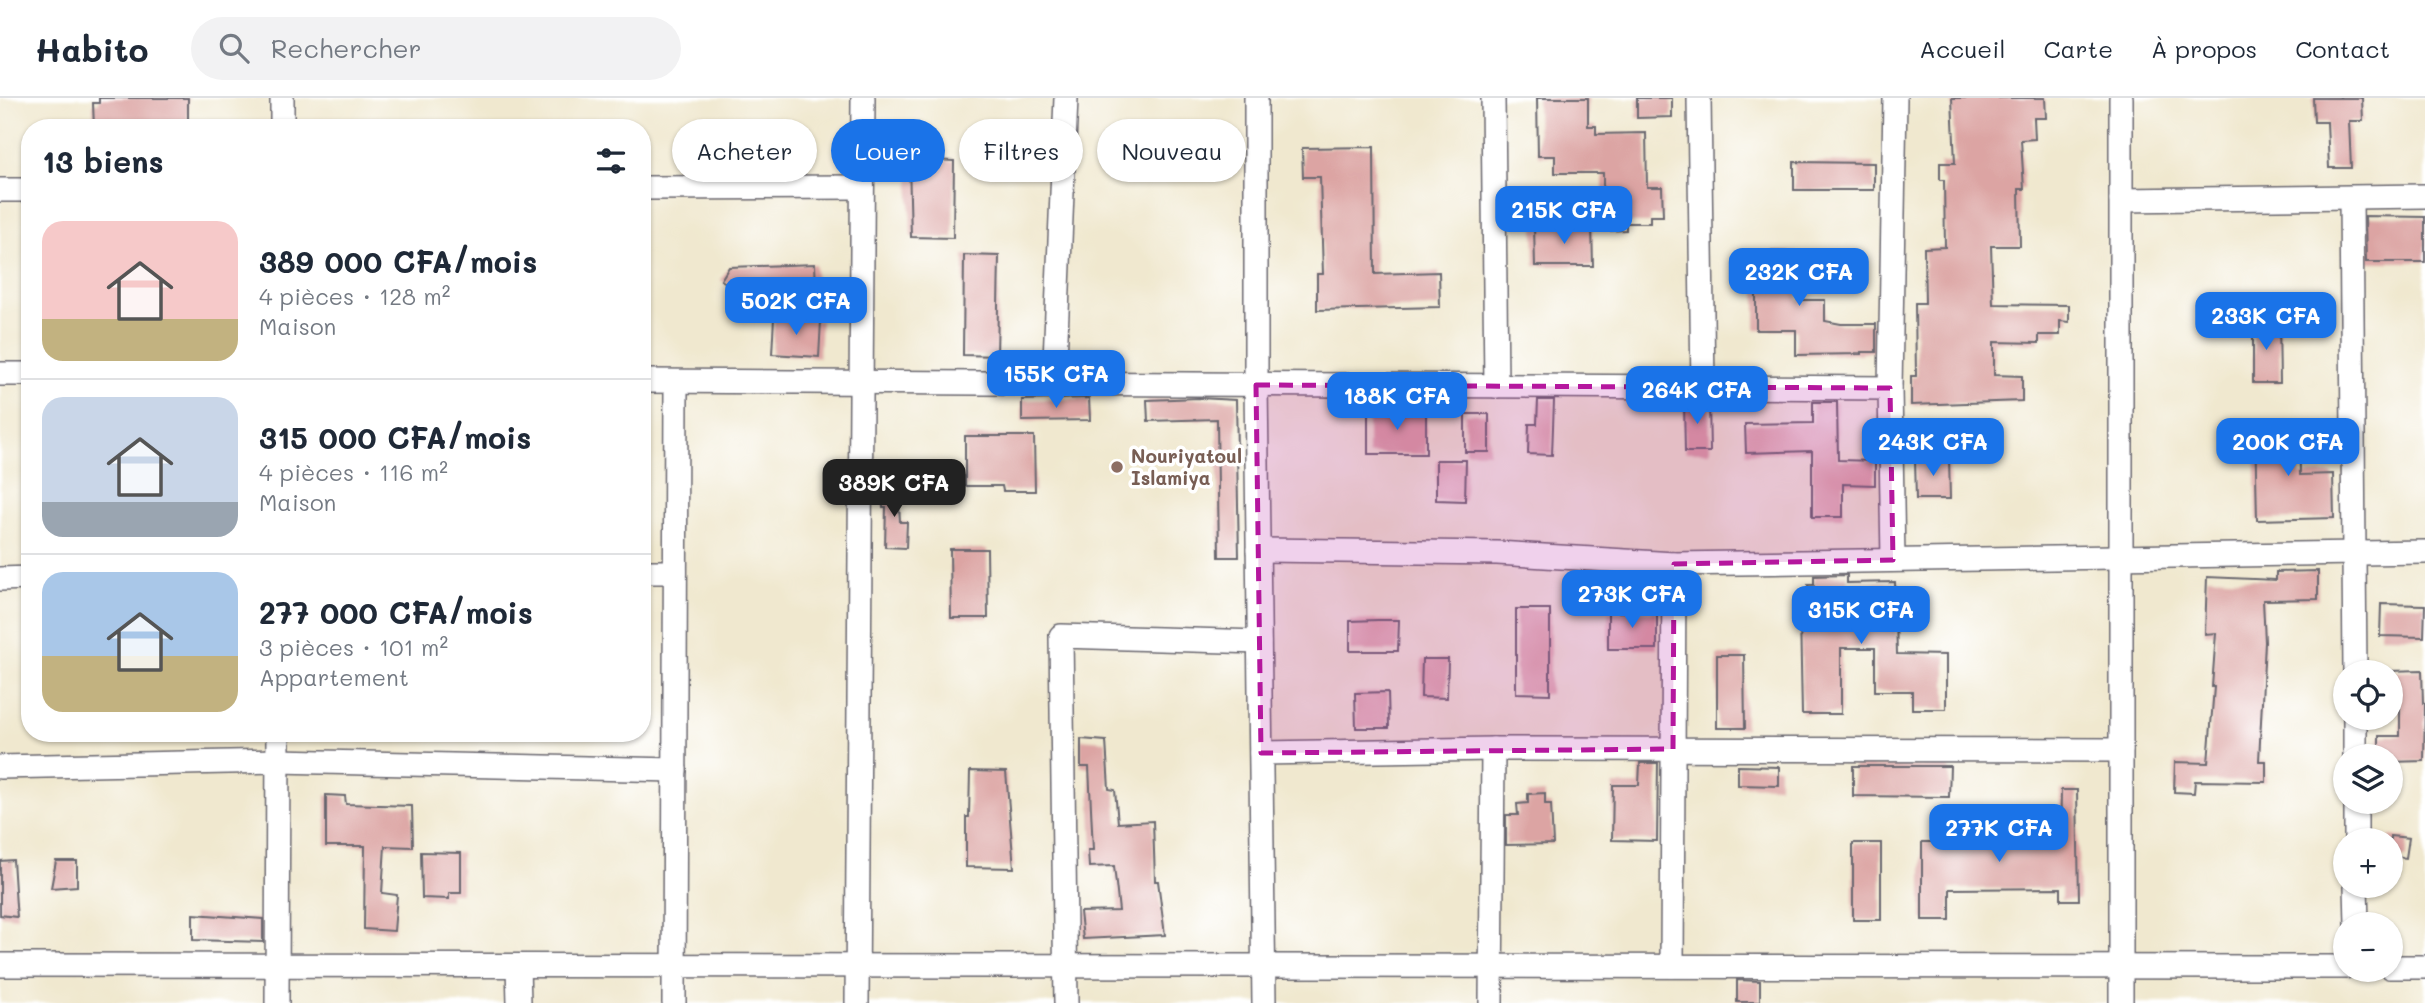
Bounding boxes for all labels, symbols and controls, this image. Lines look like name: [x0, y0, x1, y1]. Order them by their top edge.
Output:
search box: [191, 17, 681, 80]
text: Habito: [35, 27, 149, 70]
icon: search: [215, 29, 253, 67]
text: Rechercher: [271, 31, 422, 65]
text: Accueil: [1919, 33, 2005, 64]
text: Carte: [2043, 33, 2113, 64]
text: À propos: [2151, 33, 2257, 64]
text: Contact: [2295, 33, 2390, 64]
chip: Acheter: [672, 119, 817, 182]
chip: Louer: [831, 119, 945, 182]
chip: Filtres: [959, 119, 1083, 182]
chip: Nouveau: [1097, 119, 1246, 182]
text: 13 biens: [42, 141, 164, 181]
icon: filters: [592, 142, 630, 180]
pin: 215K CFA: [1492, 186, 1636, 246]
text: 215K CFA: [1511, 194, 1617, 224]
text: 389 000 CFA/mois: [259, 241, 537, 281]
pin: 232K CFA: [1727, 248, 1871, 308]
icon: home: [98, 249, 182, 333]
text: 232K CFA: [1745, 256, 1853, 286]
pin: 502K CFA: [724, 278, 868, 337]
text: 4 pièces · 128 m²: [259, 281, 450, 311]
text: 502K CFA: [741, 285, 851, 315]
pin: 233K CFA: [2194, 292, 2338, 352]
text: 233K CFA: [2211, 300, 2321, 330]
text: Maison: [259, 311, 336, 341]
pin: 155K CFA: [984, 350, 1128, 410]
text: 155K CFA: [1003, 358, 1109, 388]
pin: 264K CFA: [1625, 366, 1769, 426]
pin: 188K CFA: [1325, 372, 1469, 432]
text: 264K CFA: [1642, 374, 1752, 404]
text: 188K CFA: [1343, 380, 1451, 410]
text: 315 000 CFA/mois: [259, 417, 532, 457]
pin: 243K CFA: [1861, 418, 2005, 478]
pin: 200K CFA: [2216, 418, 2360, 478]
icon: home: [98, 425, 182, 509]
text: 243K CFA: [1878, 426, 1988, 456]
text: 200K CFA: [2232, 426, 2344, 456]
place label: Nouriyatoul Islamiya: [1131, 443, 1242, 490]
text: 4 pièces · 116 m²: [259, 457, 448, 487]
marker: Nouriyatoul Islamiya: [1109, 459, 1125, 475]
pin: 389K CFA: [822, 460, 966, 519]
text: 389K CFA: [839, 467, 949, 497]
text: Maison: [259, 487, 336, 517]
pin: 273K CFA: [1560, 570, 1704, 630]
text: 273K CFA: [1578, 578, 1686, 608]
pin: 315K CFA: [1789, 587, 1933, 646]
text: 277 000 CFA/mois: [259, 592, 533, 632]
text: 315K CFA: [1808, 594, 1914, 624]
icon: home: [98, 600, 182, 684]
text: 3 pièces · 101 m²: [259, 632, 448, 662]
map controls: [2333, 660, 2403, 982]
button: locate: [2333, 660, 2403, 730]
text: Appartement: [259, 662, 409, 692]
button: layers: [2333, 744, 2403, 814]
pin: 277K CFA: [1927, 804, 2071, 864]
text: 277K CFA: [1945, 812, 2053, 842]
button: +: [2333, 828, 2403, 898]
button: −: [2333, 912, 2403, 982]

